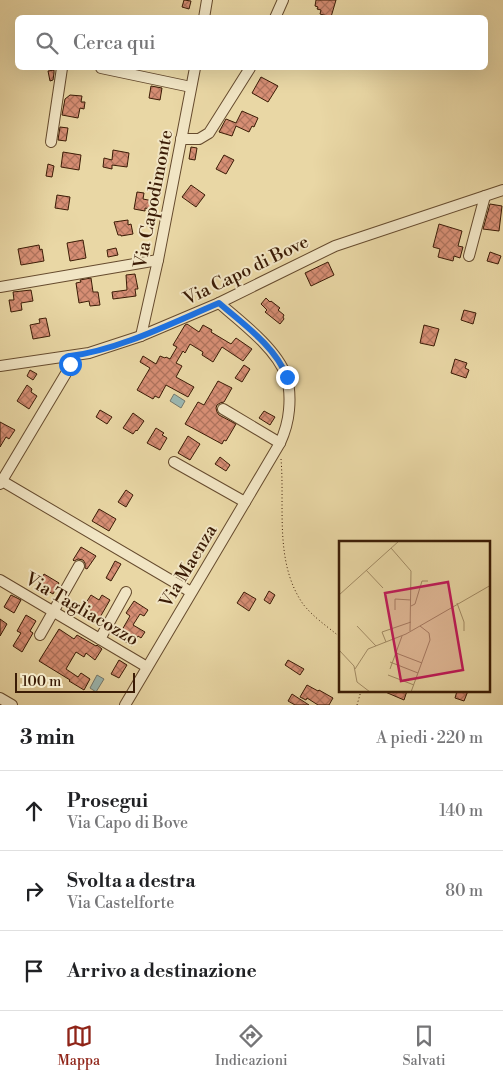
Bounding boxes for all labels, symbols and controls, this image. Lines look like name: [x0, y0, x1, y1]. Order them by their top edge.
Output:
search box: [15, 15, 488, 70]
icon: search: [33, 29, 61, 57]
text: Cerca qui: [73, 31, 156, 55]
street label: Via Capodimonte: [129, 128, 178, 271]
street label: Via Capo di Bove: [179, 230, 313, 311]
route start: [59, 353, 82, 376]
route end: [276, 366, 299, 389]
street label: Via Maenza: [154, 520, 223, 613]
inset map: [339, 541, 490, 692]
street label: Via Tagliacozzo: [20, 567, 143, 651]
scale bar: [15, 670, 135, 693]
text: 100 m: [22, 673, 61, 691]
text: 3 min: [20, 725, 75, 751]
text: A piedi · 220 m: [376, 728, 483, 748]
text: Prosegui: [67, 789, 148, 813]
icon: ahead: [20, 797, 48, 825]
text: 140 m: [439, 801, 483, 821]
text: Via Capo di Bove: [67, 813, 188, 833]
text: Svolta a destra: [67, 869, 195, 893]
icon: right: [20, 877, 48, 905]
text: 80 m: [445, 881, 483, 901]
text: Via Castelforte: [67, 893, 174, 913]
icon: arrive: [20, 957, 48, 985]
text: Arrivo a destinazione: [67, 959, 257, 983]
tab: Mappa: [57, 1022, 100, 1070]
tab: Indicazioni: [215, 1022, 288, 1070]
tab: Salvati: [403, 1022, 446, 1070]

